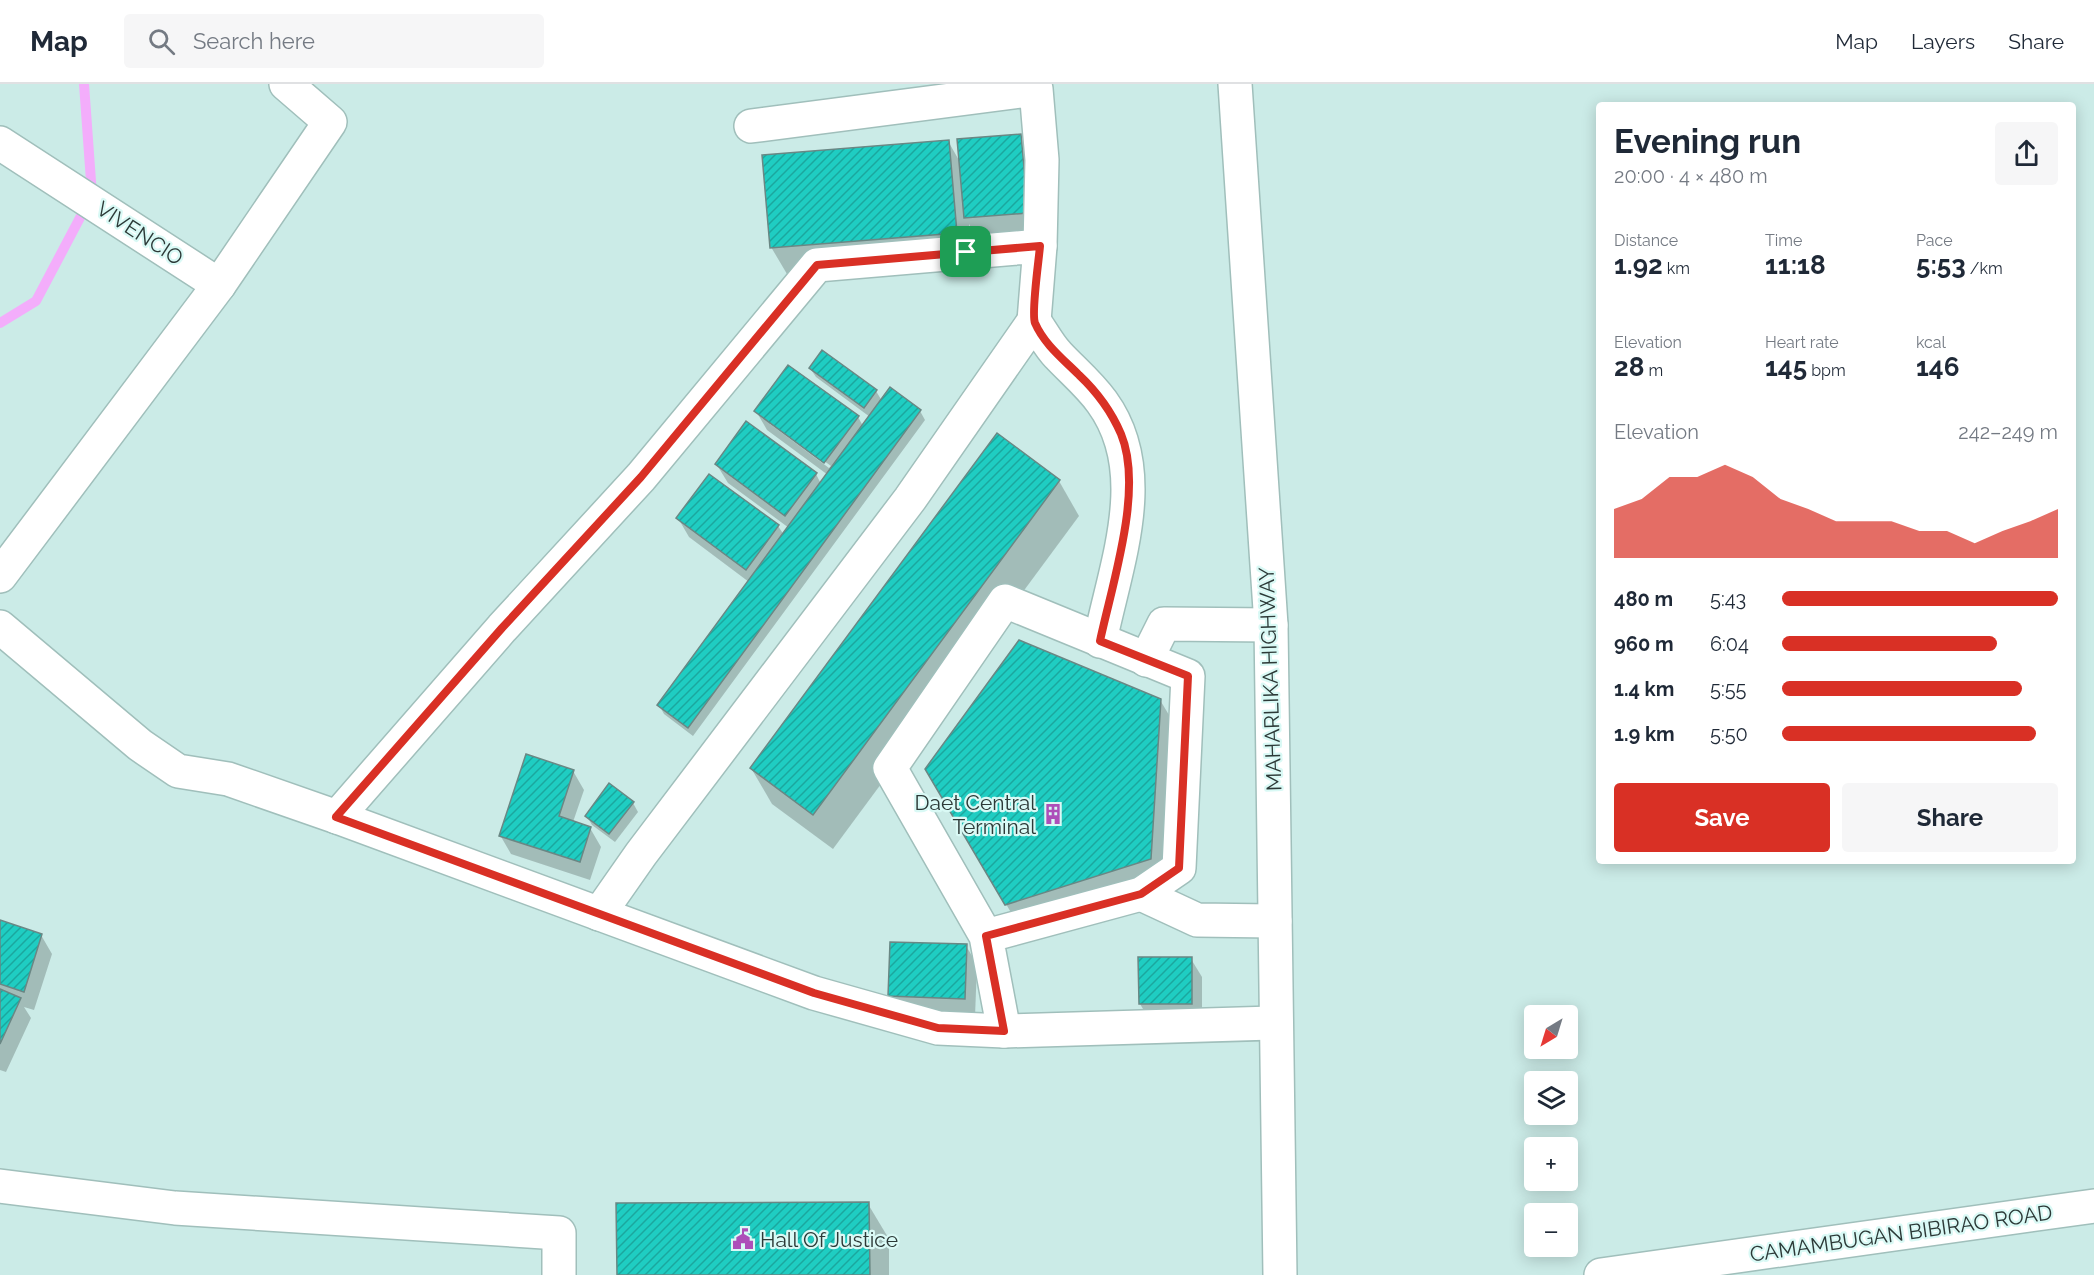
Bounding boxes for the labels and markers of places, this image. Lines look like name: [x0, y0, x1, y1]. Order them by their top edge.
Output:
pin: [940, 226, 991, 277]
place label: Daet Central Terminal: [915, 790, 1036, 839]
building icon: Daet Central Terminal: [1041, 802, 1065, 826]
public building icon: Hall Of Justice: [731, 1227, 755, 1251]
place label: Hall Of Justice: [760, 1227, 898, 1252]

